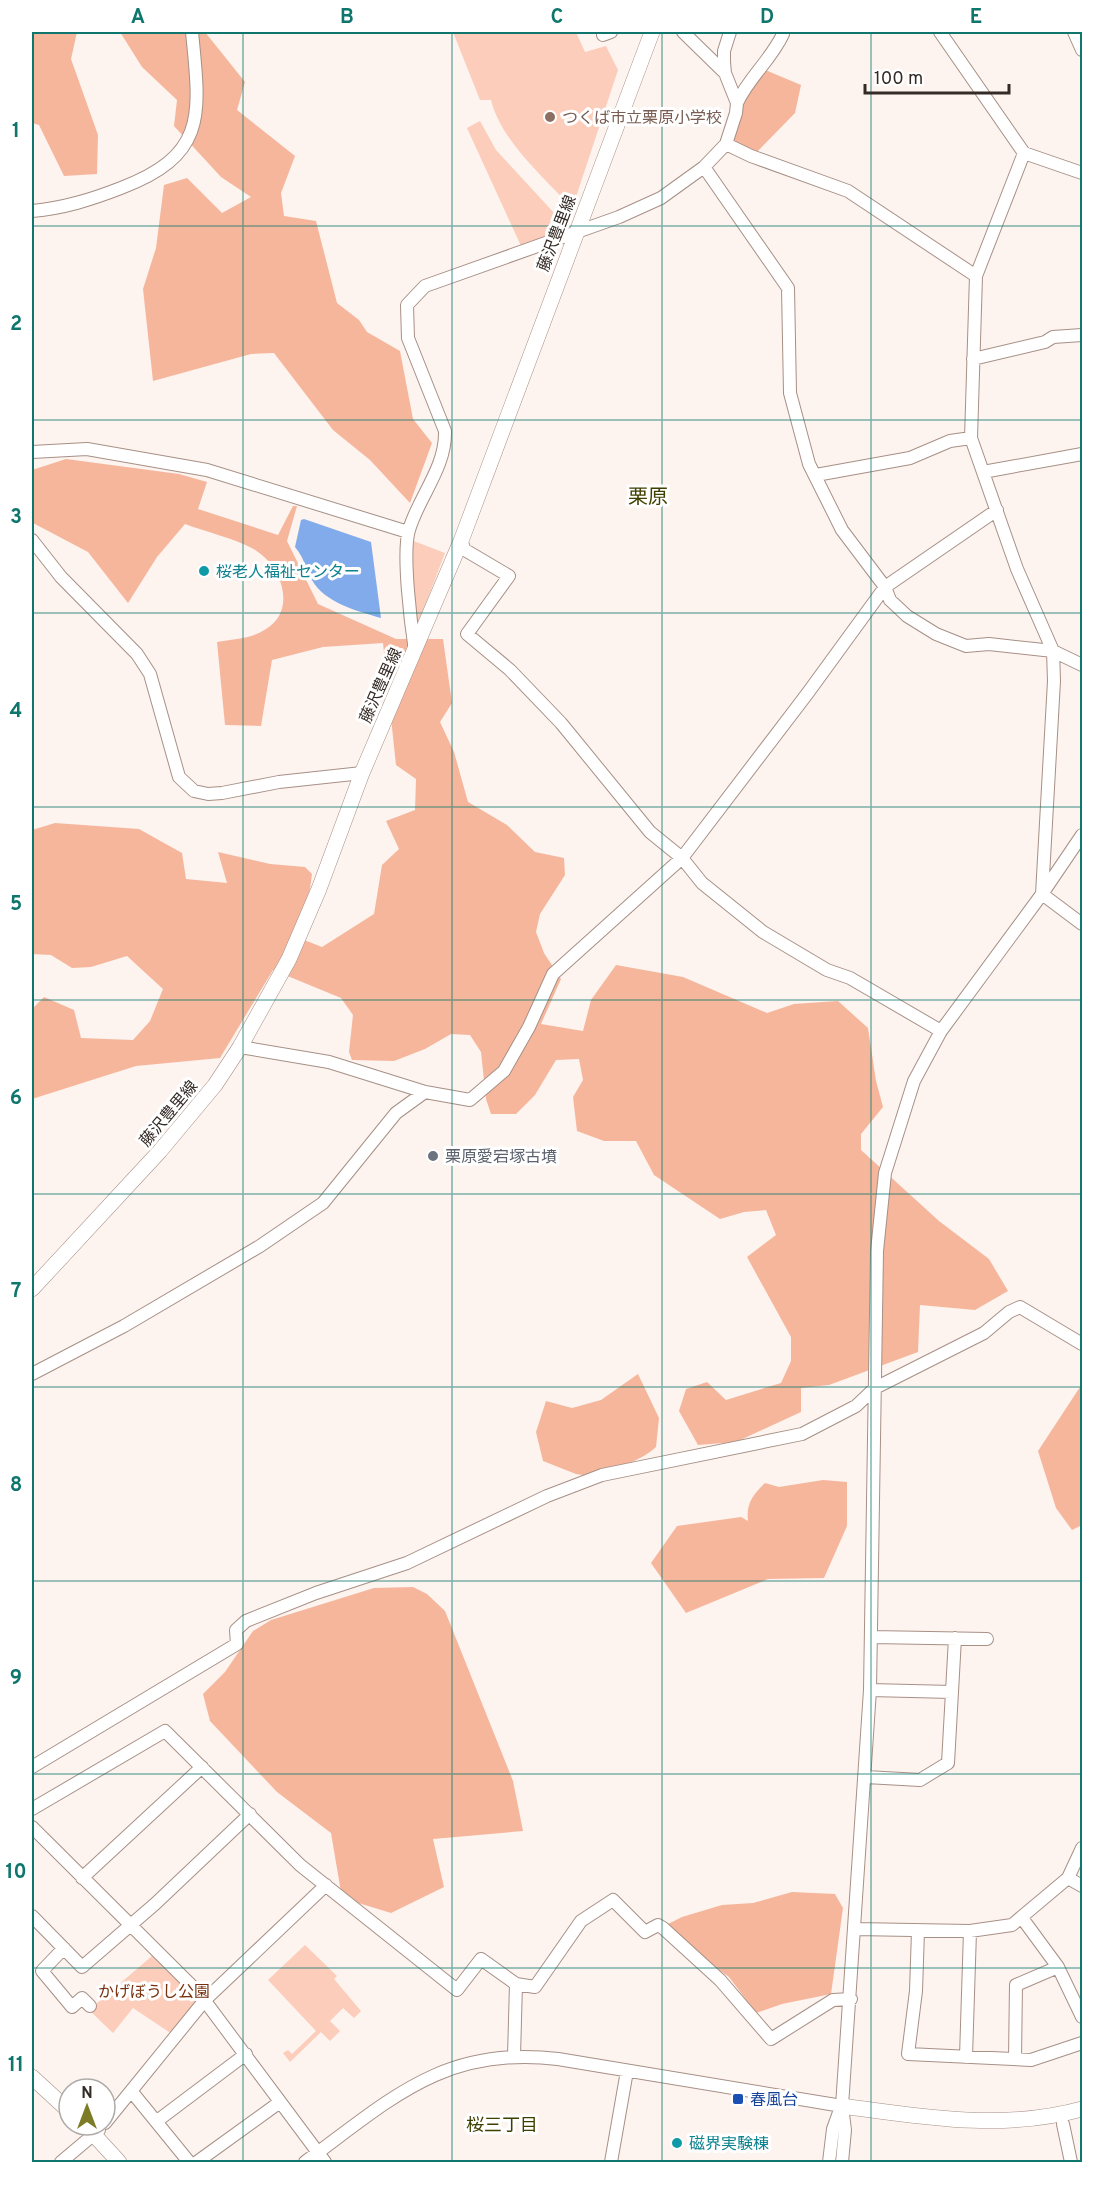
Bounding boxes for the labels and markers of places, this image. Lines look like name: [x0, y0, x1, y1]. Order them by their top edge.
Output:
place label: つくば市立栗原小学校: [562, 109, 722, 129]
marker: つくば市立栗原小学校: [543, 110, 557, 124]
place label: 桜老人福祉センター: [216, 563, 360, 583]
marker: 桜老人福祉センター: [197, 564, 211, 578]
place label: 栗原愛宕塚古墳: [445, 1148, 557, 1168]
marker: 栗原愛宕塚古墳: [426, 1149, 440, 1163]
place label: 春風台: [750, 2091, 798, 2111]
marker: 春風台: [731, 2092, 745, 2106]
place label: 磁界実験棟: [689, 2135, 769, 2155]
marker: 磁界実験棟: [670, 2136, 684, 2150]

